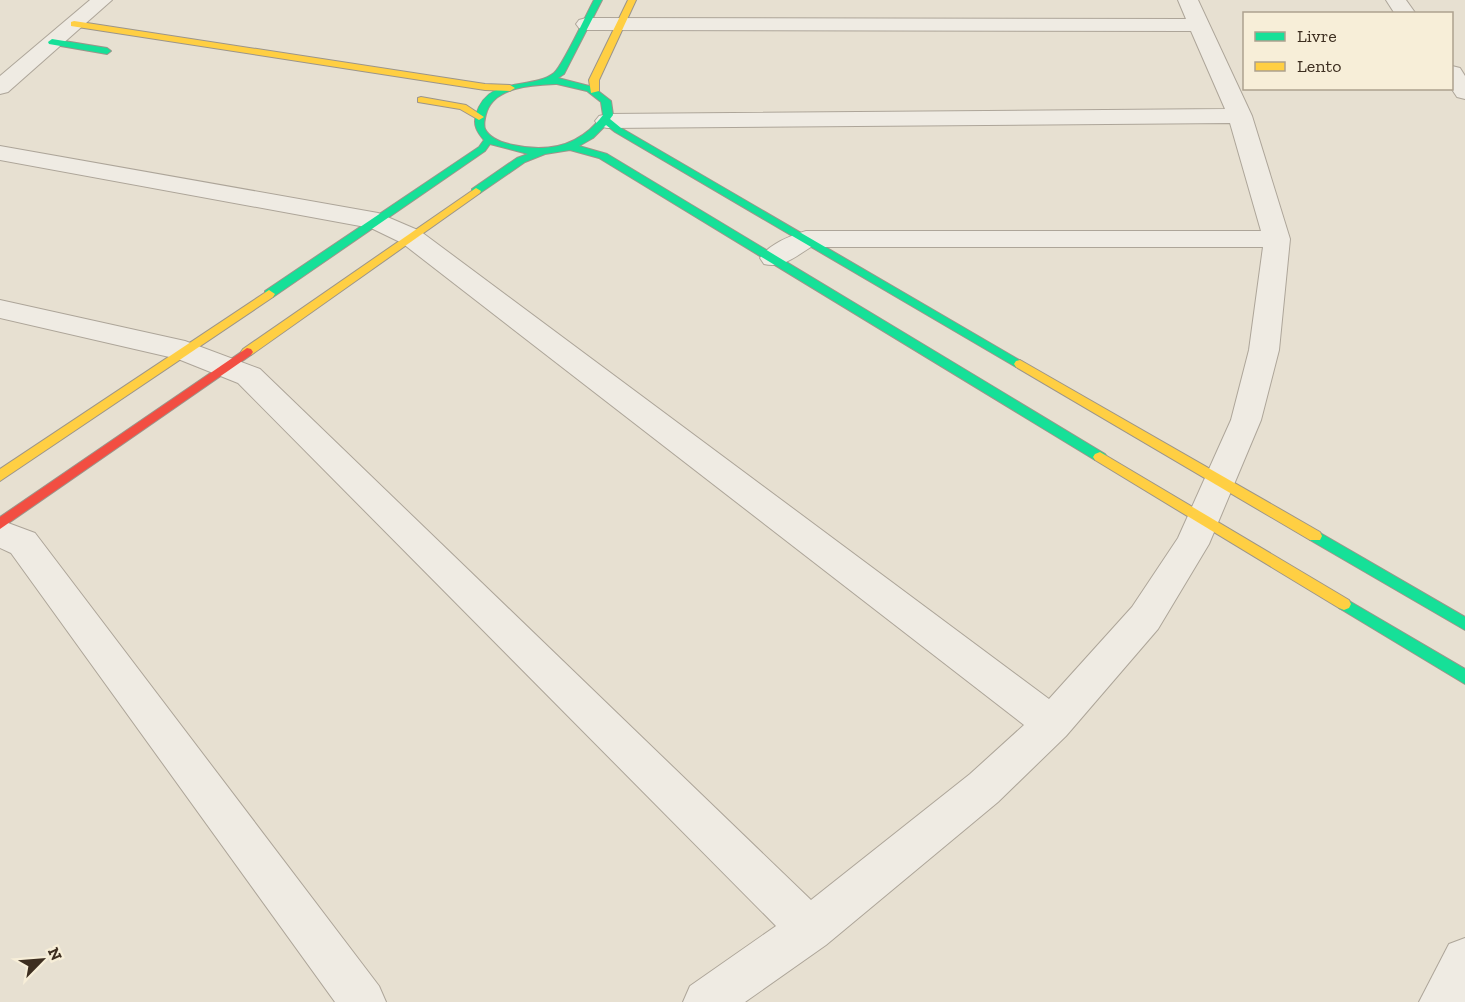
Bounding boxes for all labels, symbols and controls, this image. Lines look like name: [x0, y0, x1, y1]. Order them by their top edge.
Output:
legend: [1243, 12, 1453, 90]
text: Livre: [1297, 25, 1337, 47]
text: Lento: [1297, 55, 1342, 77]
north arrow: [12, 930, 72, 990]
text: N: [44, 944, 66, 963]

